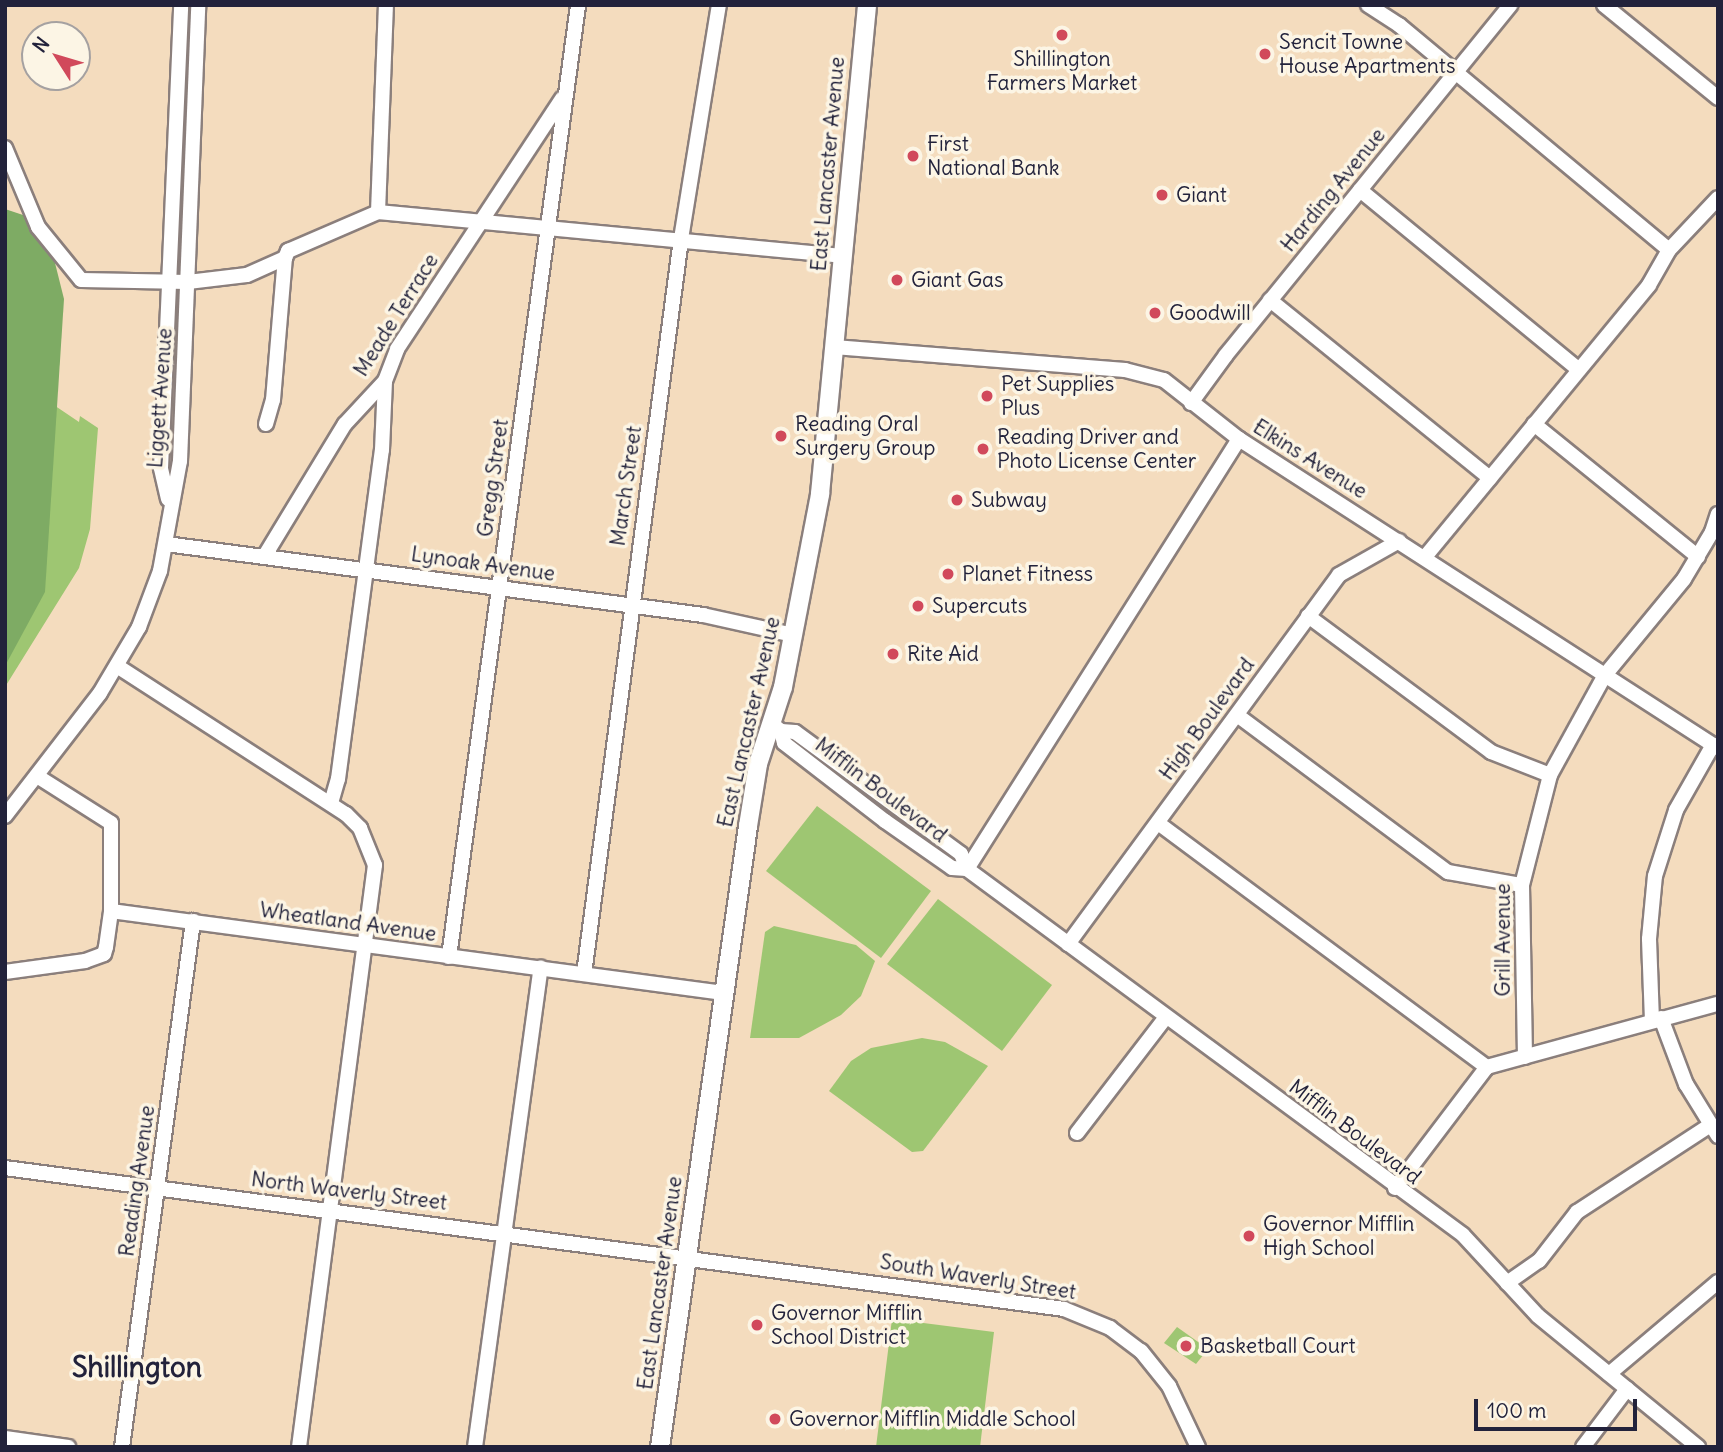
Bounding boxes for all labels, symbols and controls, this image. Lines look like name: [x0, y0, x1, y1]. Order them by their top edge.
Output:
north arrow: [21, 21, 91, 91]
marker: Shillington Farmers Market: [1054, 27, 1070, 43]
place label: Sencit Towne House Apartments: [1279, 29, 1455, 79]
text: N: [27, 32, 54, 57]
place label: Shillington Farmers Market: [987, 46, 1137, 96]
marker: Sencit Towne House Apartments: [1257, 46, 1273, 62]
street label: East Lancaster Avenue: [806, 56, 850, 272]
street label: Harding Avenue: [1275, 123, 1391, 257]
place label: First National Bank: [927, 131, 1059, 181]
marker: First National Bank: [905, 148, 921, 164]
place label: Giant: [1176, 182, 1227, 208]
marker: Giant: [1154, 187, 1170, 203]
street label: Meade Terrace: [348, 249, 444, 381]
place label: Giant Gas: [911, 267, 1004, 293]
marker: Giant Gas: [889, 272, 905, 288]
place label: Goodwill: [1169, 300, 1251, 326]
marker: Goodwill: [1147, 305, 1163, 321]
street label: Liggett Avenue: [143, 327, 177, 469]
place label: Pet Supplies Plus: [1001, 371, 1114, 421]
marker: Pet Supplies Plus: [979, 388, 995, 404]
place label: Reading Oral Surgery Group: [795, 411, 935, 461]
street label: Elkins Avenue: [1248, 414, 1372, 504]
street label: Gregg Street: [472, 417, 514, 539]
street label: March Street: [605, 424, 647, 548]
place label: Reading Driver and Photo License Center: [997, 424, 1196, 474]
marker: Reading Oral Surgery Group: [773, 428, 789, 444]
marker: Reading Driver and Photo License Center: [975, 441, 991, 457]
place label: Subway: [971, 487, 1047, 513]
marker: Subway: [949, 492, 965, 508]
street label: Lynoak Avenue: [409, 541, 557, 587]
place label: Planet Fitness: [962, 561, 1093, 587]
marker: Planet Fitness: [940, 566, 956, 582]
place label: Supercuts: [932, 593, 1027, 619]
marker: Supercuts: [910, 598, 926, 614]
street label: East Lancaster Avenue: [713, 614, 785, 830]
place label: Rite Aid: [907, 641, 979, 667]
marker: Rite Aid: [885, 646, 901, 662]
street label: High Boulevard: [1154, 653, 1260, 785]
street label: Mifflin Boulevard: [810, 732, 952, 848]
street label: Grill Avenue: [1490, 883, 1516, 997]
street label: Wheatland Avenue: [258, 897, 438, 947]
street label: Mifflin Boulevard: [1284, 1074, 1426, 1190]
street label: Reading Avenue: [114, 1104, 160, 1258]
street label: North Waverly Street: [250, 1166, 448, 1216]
street label: East Lancaster Avenue: [633, 1175, 687, 1391]
place label: Governor Mifflin High School: [1263, 1211, 1415, 1261]
marker: Governor Mifflin High School: [1241, 1228, 1257, 1244]
street label: South Waverly Street: [878, 1249, 1078, 1305]
place label: Governor Mifflin School District: [771, 1300, 923, 1350]
marker: Governor Mifflin School District: [749, 1317, 765, 1333]
place label: Basketball Court: [1200, 1333, 1356, 1359]
marker: Basketball Court: [1178, 1338, 1194, 1354]
district label: Shillington: [72, 1350, 202, 1384]
scale bar: [1478, 1386, 1641, 1430]
text: 100 m: [1487, 1397, 1546, 1424]
place label: Governor Mifflin Middle School: [789, 1406, 1076, 1432]
marker: Governor Mifflin Middle School: [767, 1411, 783, 1427]

